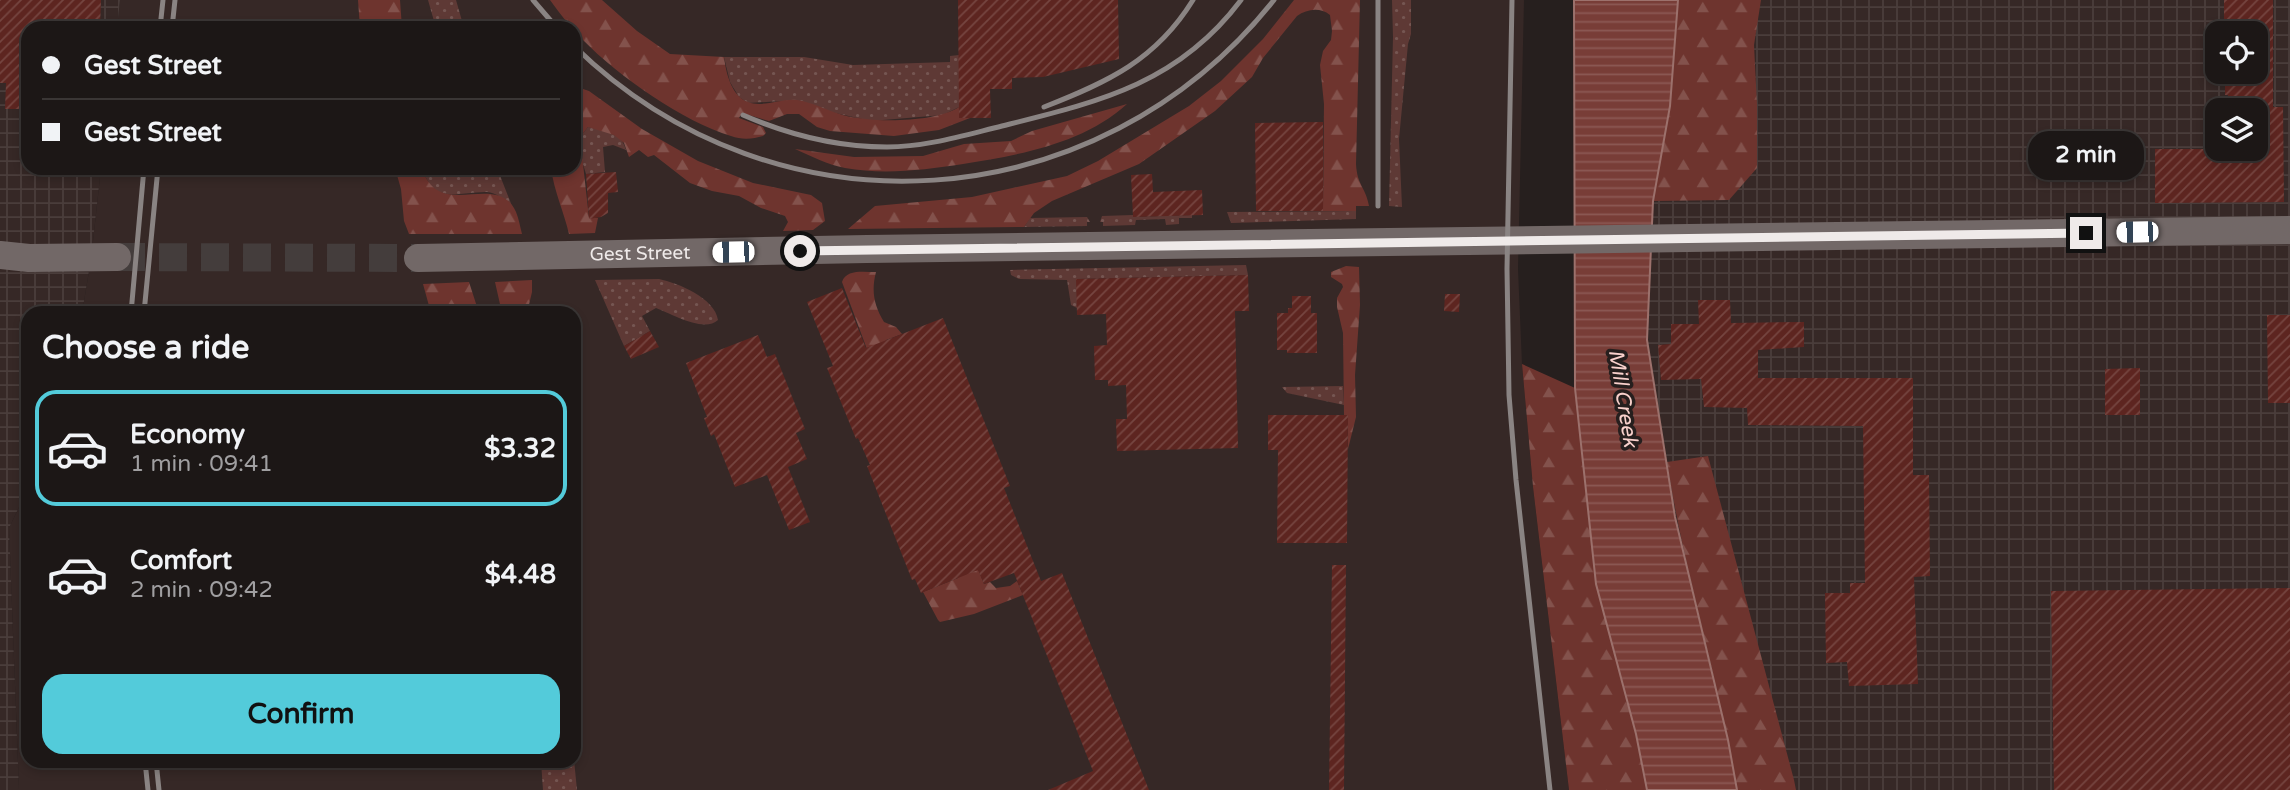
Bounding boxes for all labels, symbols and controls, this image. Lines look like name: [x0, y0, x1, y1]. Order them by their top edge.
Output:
map controls: [2205, 21, 2268, 161]
button: locate: [2205, 21, 2268, 84]
text: Gest Street: [84, 50, 222, 81]
button: layers: [2205, 98, 2268, 161]
text: Gest Street: [84, 117, 222, 148]
callout: 2 min: [2028, 132, 2144, 180]
text: 2 min: [2055, 141, 2117, 169]
route end: [2070, 217, 2102, 249]
car: [2116, 221, 2159, 243]
route start: [784, 235, 816, 267]
car: [712, 241, 755, 263]
street label: Gest Street: [589, 242, 691, 266]
text: Choose a ride: [42, 329, 249, 367]
water label: Mill Creek: [1603, 347, 1643, 450]
icon: car: [46, 417, 109, 480]
text: Economy: [130, 419, 245, 450]
text: $3.32: [484, 433, 556, 464]
text: 1 min · 09:41: [130, 450, 273, 478]
icon: car: [46, 543, 109, 606]
text: Comfort: [130, 545, 232, 576]
text: $4.48: [485, 559, 556, 590]
text: 2 min · 09:42: [130, 576, 273, 604]
button: Confirm: [42, 674, 560, 754]

